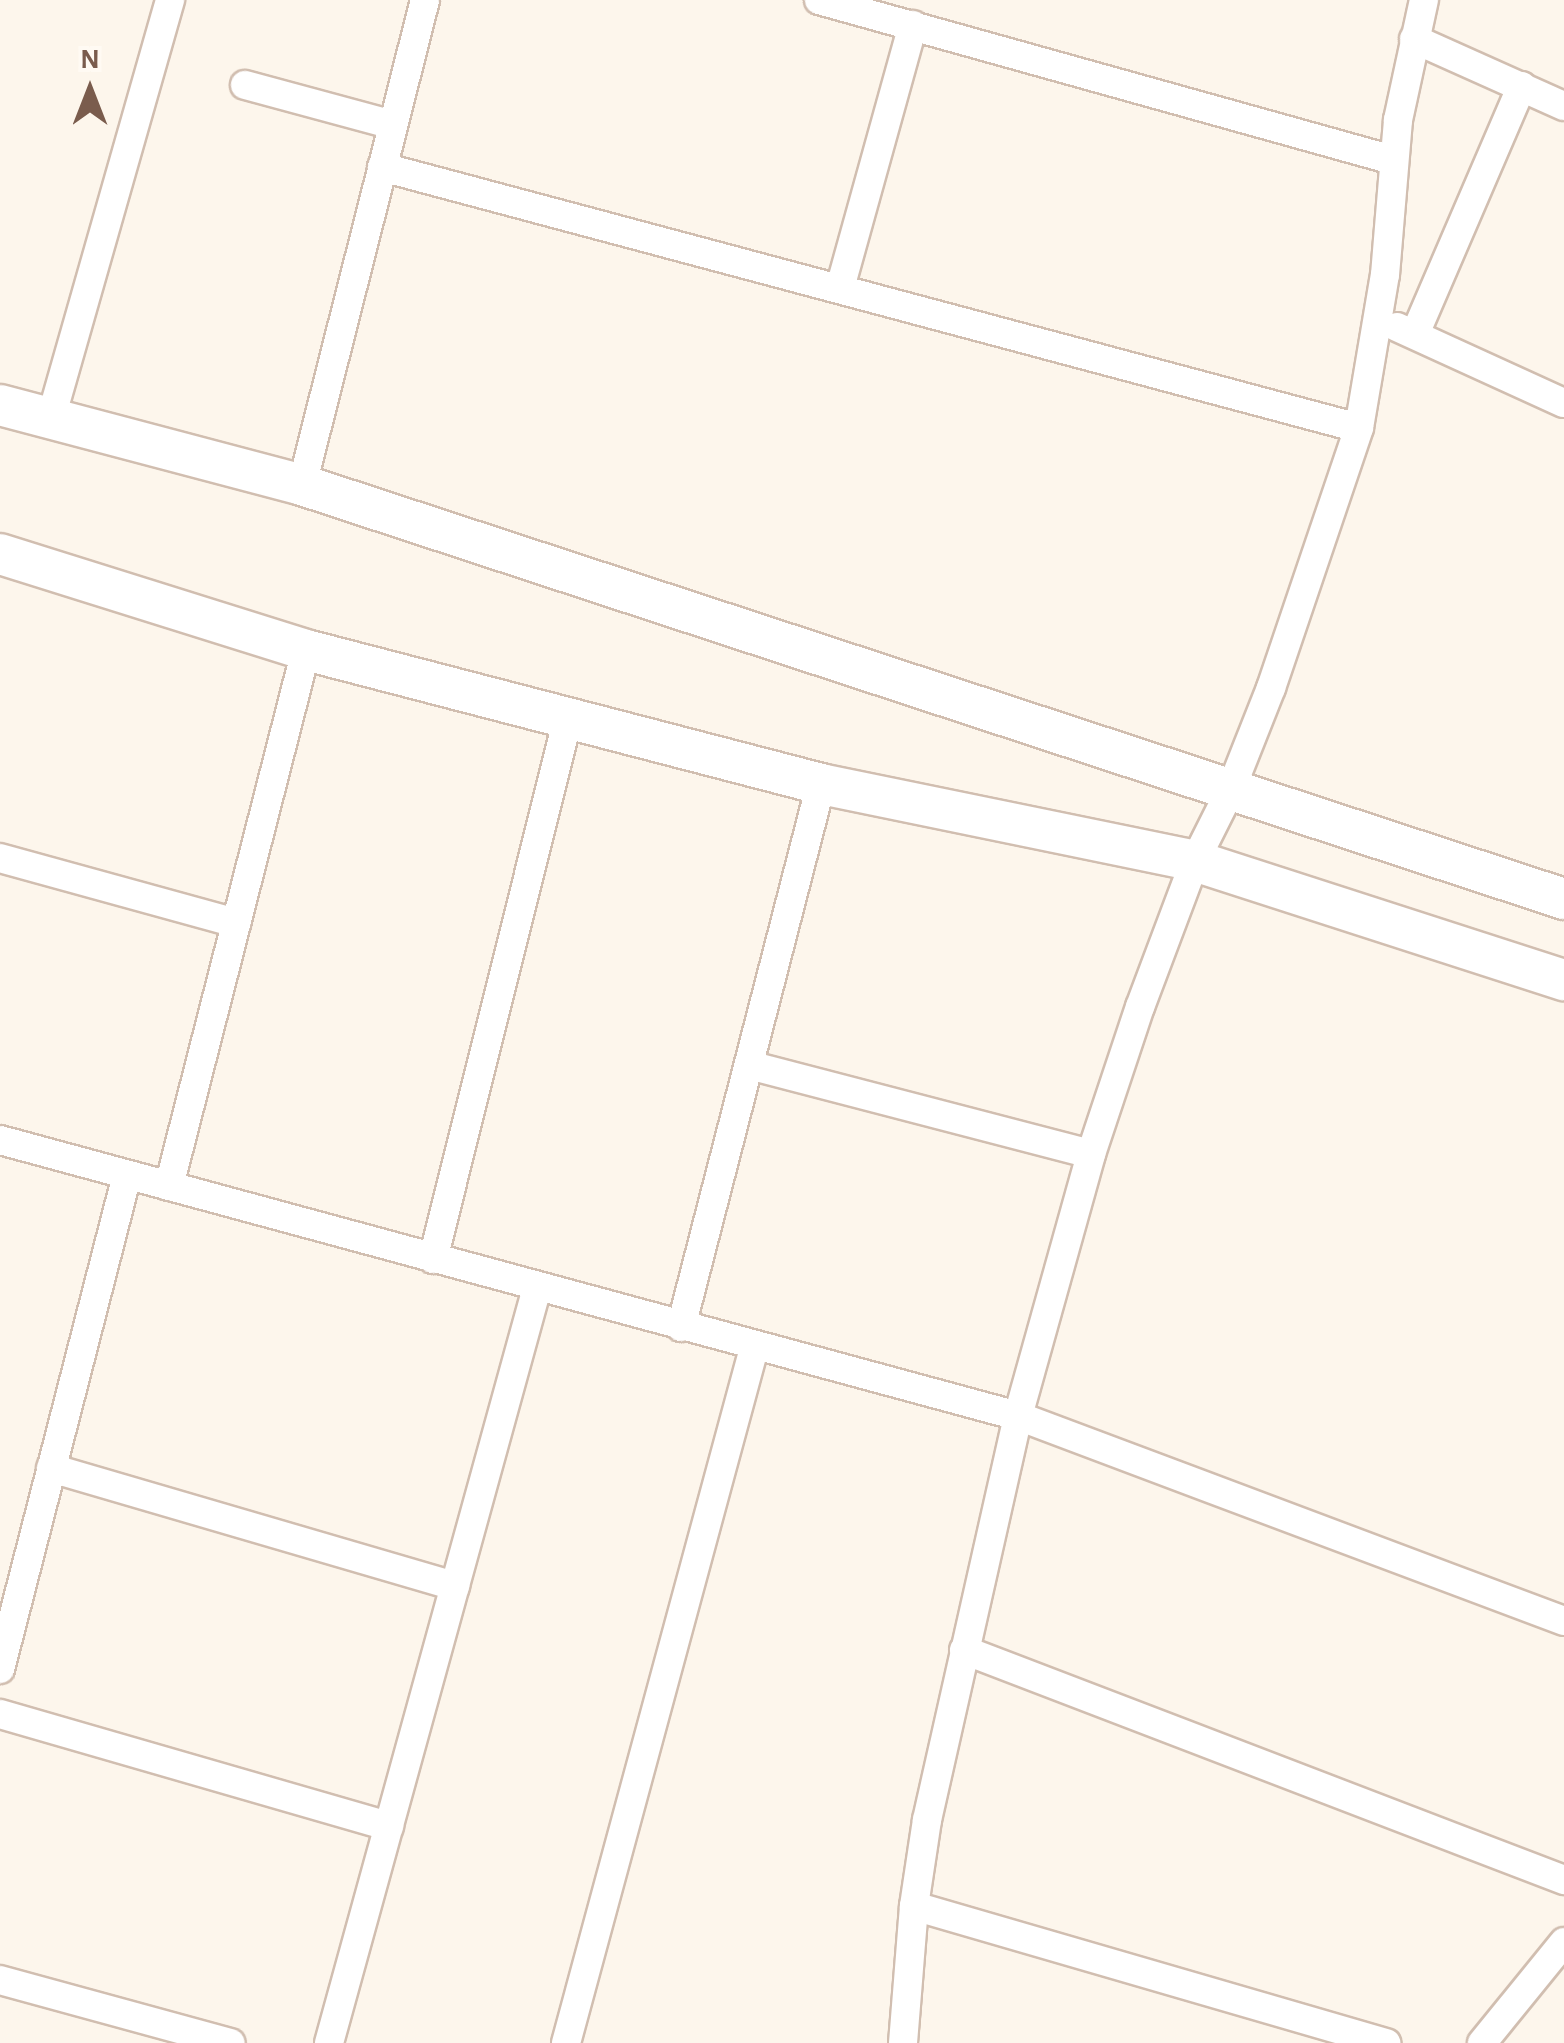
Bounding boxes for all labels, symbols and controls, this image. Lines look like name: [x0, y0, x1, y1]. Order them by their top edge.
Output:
north arrow: [40, 40, 140, 140]
text: N: [80, 46, 100, 74]

